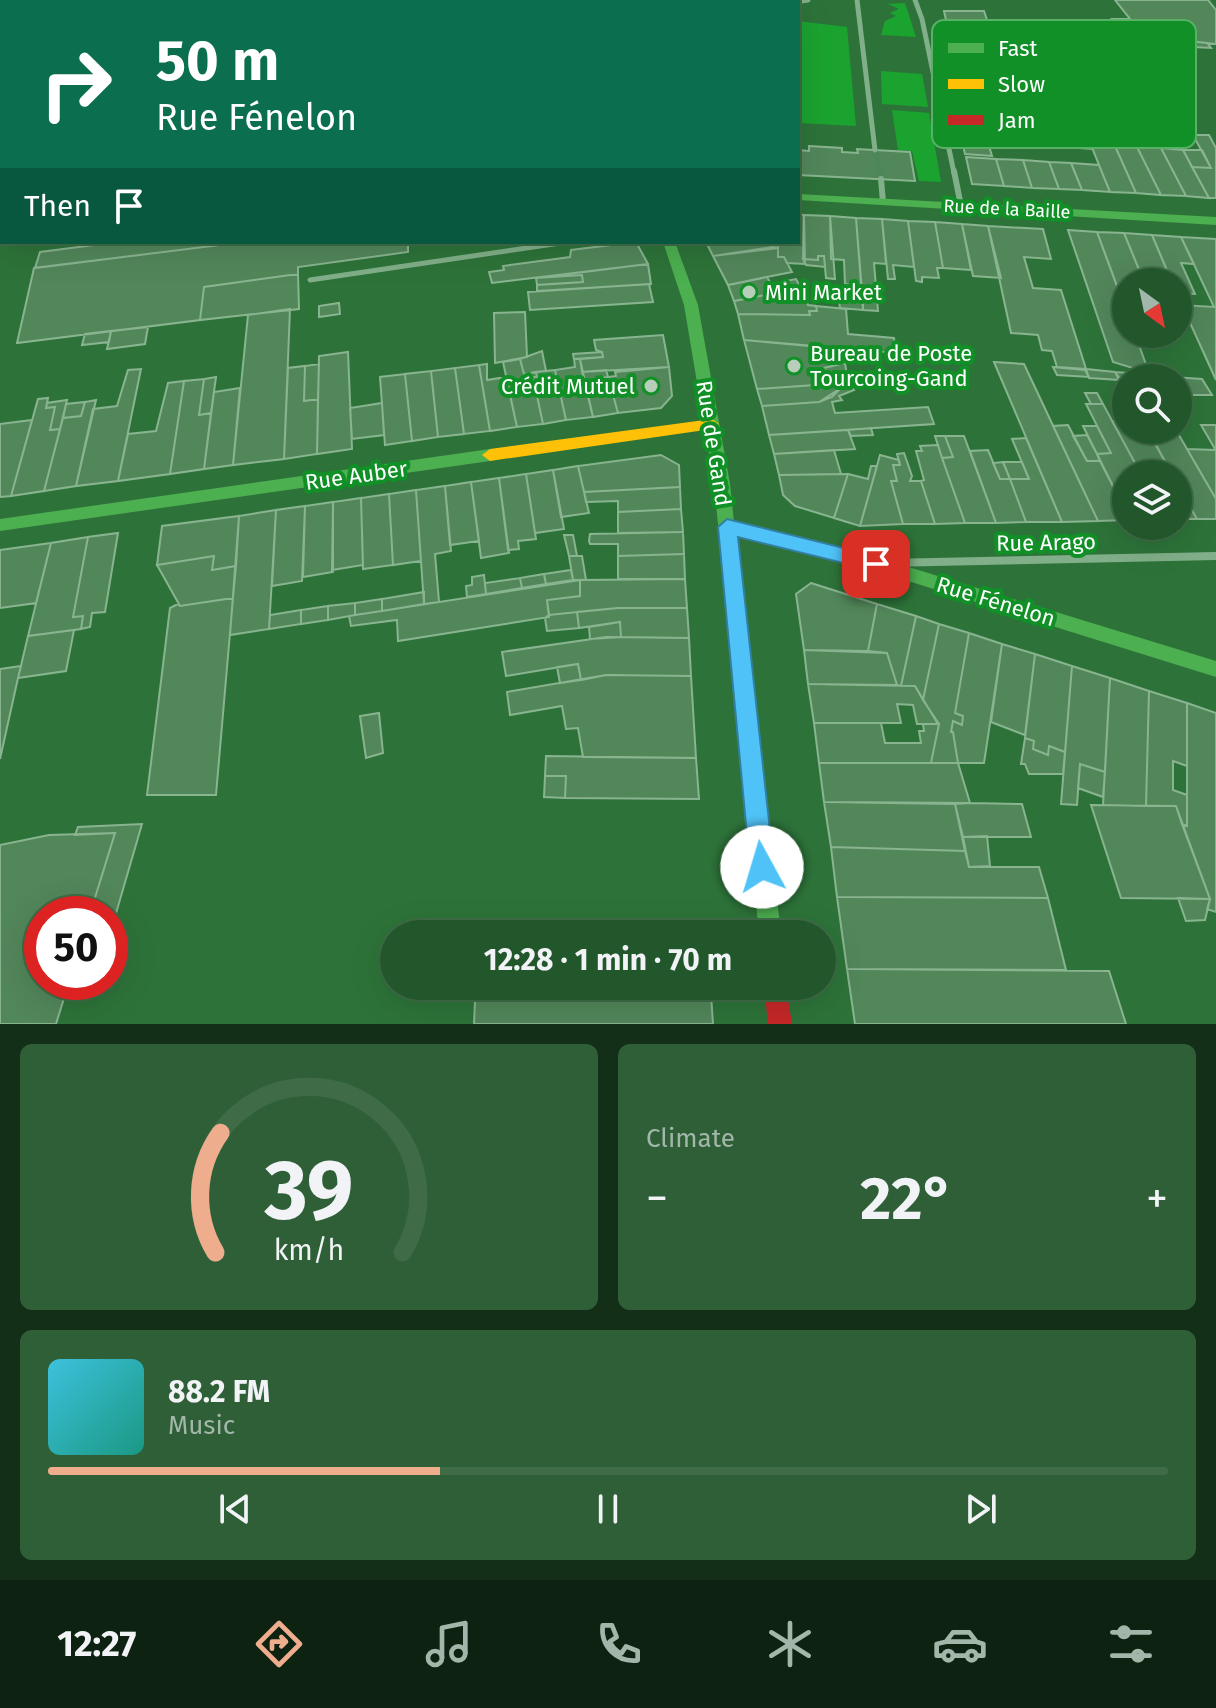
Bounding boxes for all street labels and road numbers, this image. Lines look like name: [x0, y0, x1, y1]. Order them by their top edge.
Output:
street label: Rue de la Baille: [943, 195, 1071, 223]
street label: Rue de Gand: [690, 378, 737, 508]
street label: Rue Auber: [303, 455, 409, 496]
street label: Rue Arago: [996, 528, 1096, 557]
street label: Rue Fénelon: [933, 571, 1059, 632]

